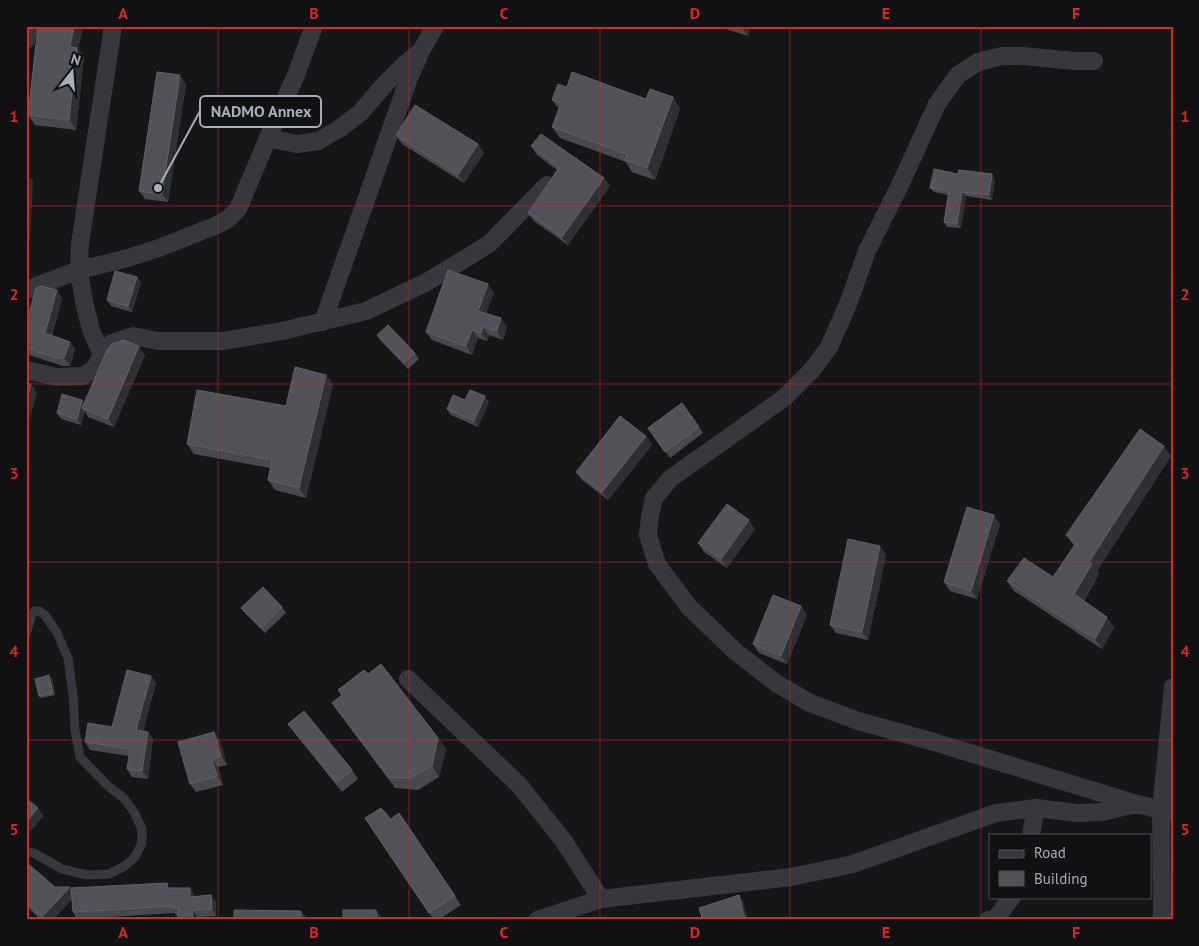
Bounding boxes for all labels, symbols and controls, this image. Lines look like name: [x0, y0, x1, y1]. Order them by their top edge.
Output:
text: A: [118, 3, 128, 23]
text: B: [309, 3, 319, 23]
text: C: [500, 3, 509, 23]
text: D: [690, 3, 700, 23]
text: E: [882, 3, 890, 23]
text: F: [1072, 3, 1080, 23]
north arrow: [48, 48, 98, 98]
text: N: [69, 50, 83, 70]
callout: NADMO Annex: [200, 96, 321, 127]
text: NADMO Annex: [211, 101, 312, 121]
text: 1: [9, 106, 19, 126]
text: 1: [1180, 106, 1190, 126]
text: 2: [9, 284, 19, 304]
text: 2: [1180, 284, 1190, 304]
text: 3: [9, 463, 19, 483]
text: 3: [1180, 463, 1190, 483]
text: 4: [9, 641, 19, 661]
text: 4: [1180, 641, 1190, 661]
text: 5: [9, 819, 19, 839]
text: 5: [1180, 819, 1190, 839]
legend: [989, 834, 1152, 898]
text: Road: [1034, 843, 1066, 862]
text: Building: [1034, 869, 1088, 888]
text: A: [118, 922, 128, 942]
text: B: [309, 922, 319, 942]
text: C: [500, 922, 509, 942]
text: D: [690, 922, 700, 942]
text: E: [882, 922, 890, 942]
text: F: [1072, 922, 1080, 942]

